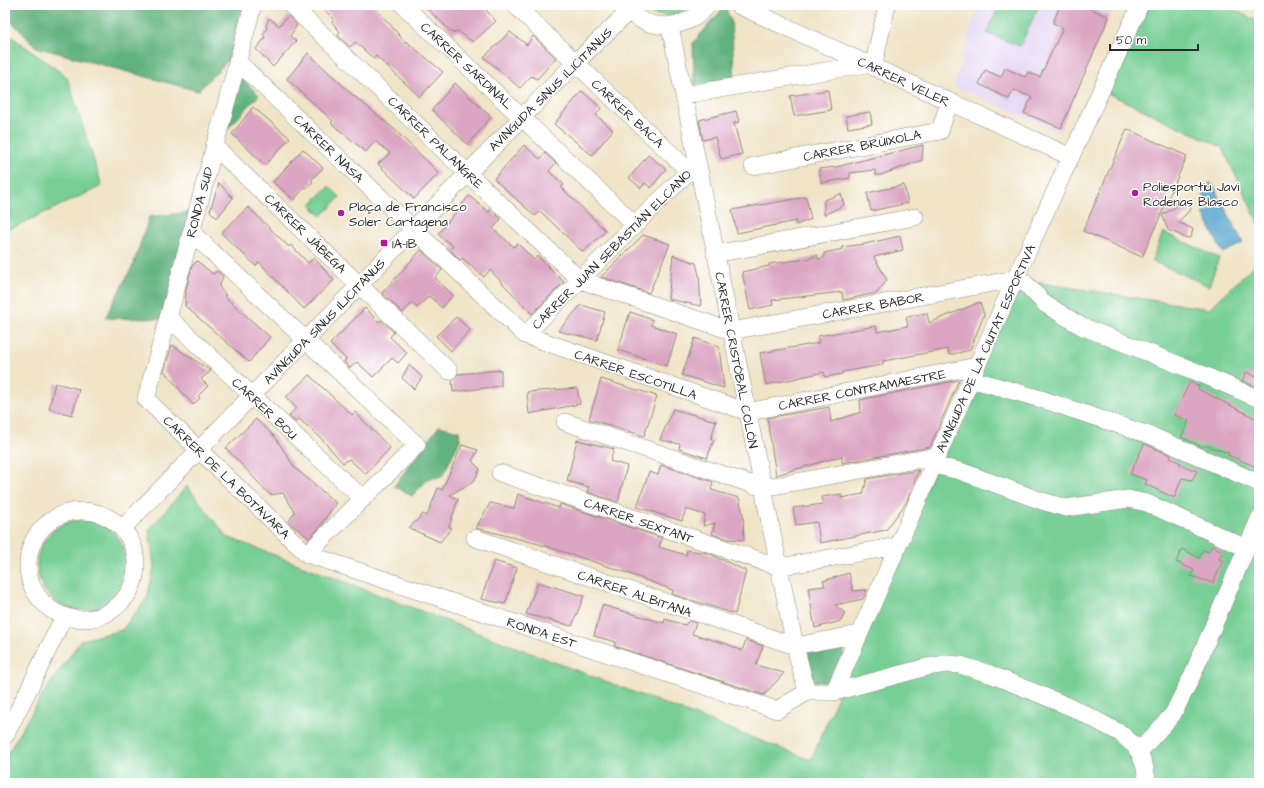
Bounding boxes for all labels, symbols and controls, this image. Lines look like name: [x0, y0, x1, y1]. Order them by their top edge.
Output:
street label: CARRER SARDINAL: [416, 18, 516, 113]
street label: AVINGUDA SINUS ILICITANUS: [485, 24, 617, 156]
scale bar: [1110, 26, 1198, 52]
text: 50 m: [1116, 32, 1147, 49]
street label: CARRER VELER: [854, 53, 953, 111]
street label: CARRER BACA: [587, 75, 668, 153]
street label: CARRER PALANGRE: [384, 92, 487, 193]
street label: CARRER NASA: [289, 110, 368, 187]
street label: CARRER BRÚIXOLA: [802, 126, 923, 166]
street label: RONDA SUD: [182, 165, 218, 239]
street label: CARRER JUAN SEBASTIÁN ELCANO: [528, 166, 696, 333]
place label: Poliesportiu Javi Ródenas Blasco: [1143, 178, 1239, 211]
marker: Poliesportiu Javi Ródenas Blasco: [1130, 188, 1140, 198]
street label: CARRER JÁBEGA: [260, 190, 351, 278]
place label: Plaça de Francisco Soler Cartagena: [349, 198, 467, 232]
marker: Plaça de Francisco Soler Cartagena: [336, 208, 346, 218]
place label: 1A-1B: [392, 235, 417, 253]
marker: 1A-1B: [379, 238, 389, 248]
street label: AVINGUDA DE LA CIUTAT ESPORTIVA: [932, 241, 1040, 455]
street label: AVINGUDA SINUS ILICITANUS: [260, 255, 390, 389]
street label: CARRER CRISTÓBAL COLÓN: [710, 270, 762, 450]
street label: CARRER BABOR: [821, 288, 925, 324]
street label: CARRER ESCOTILLA: [572, 346, 700, 405]
street label: CARRER CONTRAMAESTRE: [777, 365, 948, 415]
street label: CARRER BOU: [228, 374, 301, 444]
street label: CARRER DE LA BOTAVARA: [159, 412, 294, 544]
street label: CARRER SEXTANT: [581, 494, 697, 548]
street label: CARRER ALBITANA: [575, 566, 695, 622]
street label: RONDA EST: [505, 613, 580, 653]

